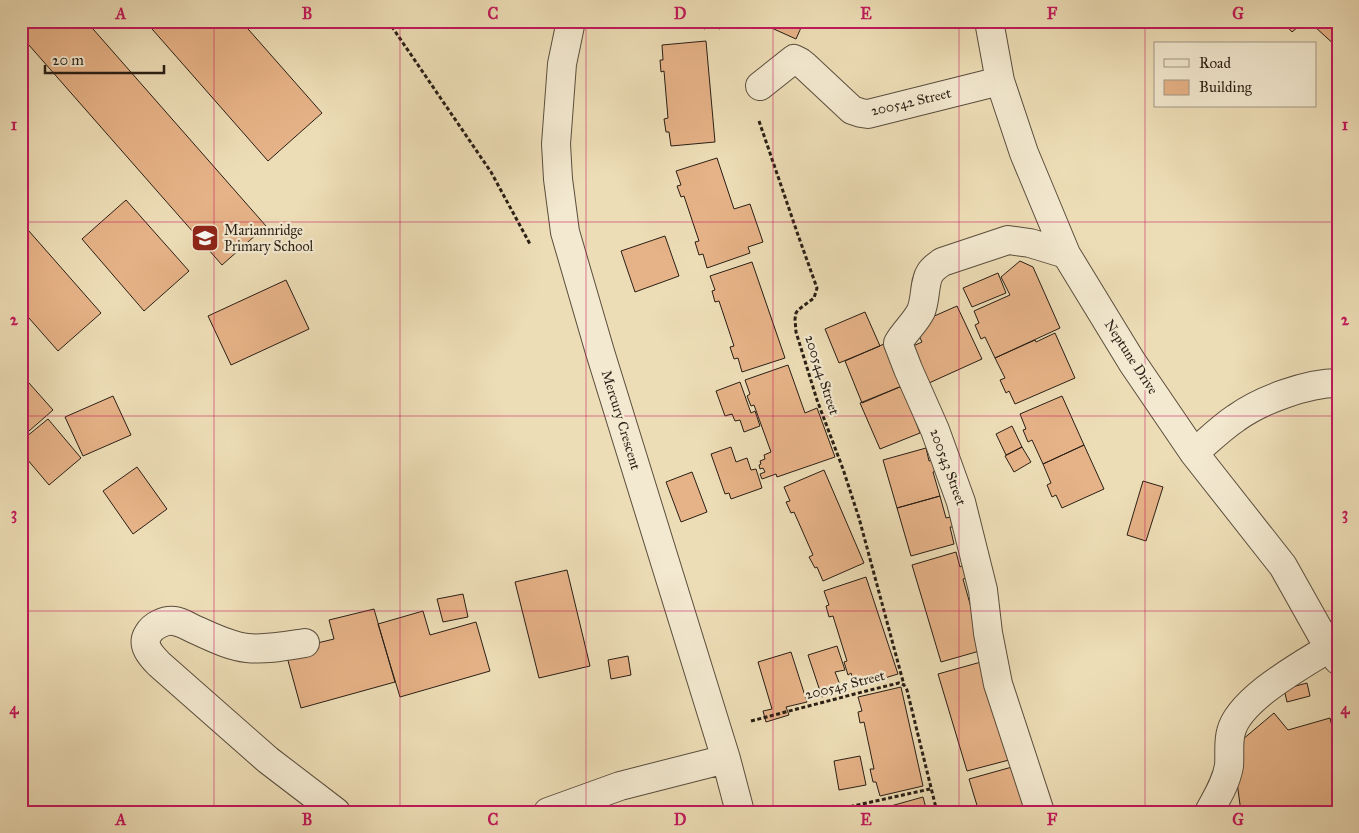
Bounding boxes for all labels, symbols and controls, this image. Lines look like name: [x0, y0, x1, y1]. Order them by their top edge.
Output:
text: A: [115, 4, 127, 23]
text: B: [302, 4, 312, 23]
text: C: [488, 4, 499, 23]
text: D: [674, 4, 687, 23]
text: E: [860, 4, 872, 23]
text: F: [1047, 4, 1058, 23]
text: G: [1232, 4, 1244, 23]
scale bar: [45, 42, 164, 74]
legend: [1154, 42, 1316, 108]
text: 20 m: [52, 51, 84, 69]
text: Road: [1199, 54, 1231, 72]
text: Building: [1199, 78, 1253, 96]
street label: 200542 Street: [869, 85, 953, 119]
text: 1: [11, 115, 18, 134]
text: 1: [1342, 115, 1349, 134]
place label: Mariannridge Primary School: [224, 222, 313, 255]
school or university icon: Mariannridge Primary School: [190, 223, 220, 253]
text: 2: [10, 310, 19, 329]
text: 2: [1341, 310, 1350, 329]
street label: Neptune Drive: [1101, 316, 1162, 398]
street label: 200544 Street: [801, 333, 843, 417]
street label: Mercury Crescent: [598, 368, 644, 472]
street label: 200543 Street: [926, 426, 970, 508]
text: 3: [11, 504, 17, 524]
text: 3: [1342, 504, 1348, 524]
street label: 200545 Street: [803, 667, 887, 703]
text: 4: [10, 699, 20, 719]
text: 4: [1341, 699, 1351, 719]
text: A: [115, 810, 127, 829]
text: B: [302, 810, 312, 829]
text: C: [488, 810, 499, 829]
text: D: [674, 810, 687, 829]
text: E: [860, 810, 872, 829]
text: F: [1047, 810, 1058, 829]
text: G: [1232, 810, 1244, 829]

